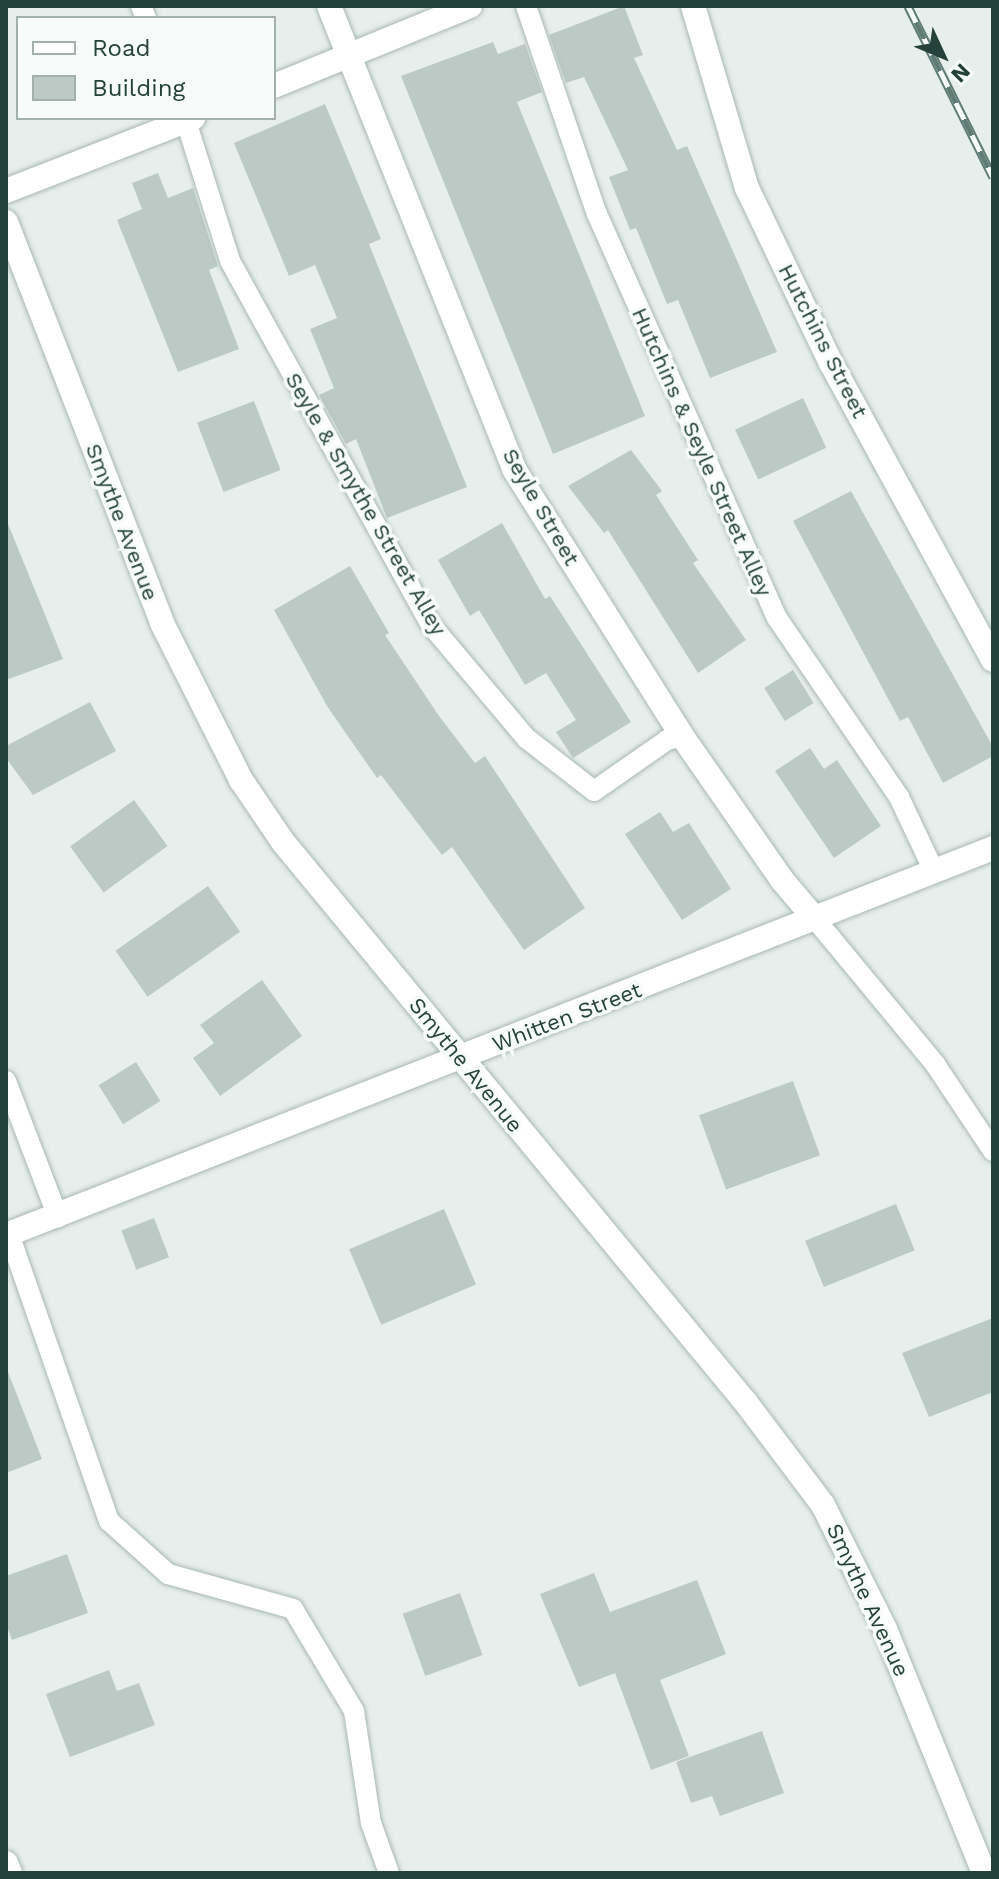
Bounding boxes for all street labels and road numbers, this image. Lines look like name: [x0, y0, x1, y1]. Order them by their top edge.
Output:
street label: Hutchins Street: [773, 259, 873, 423]
street label: Hutchins & Seyle Street Alley: [626, 303, 778, 601]
street label: Seyle & Smythe Street Alley: [280, 367, 452, 641]
street label: Smythe Avenue: [80, 439, 164, 605]
street label: Seyle Street: [497, 444, 585, 570]
street label: Whitten Street: [489, 976, 645, 1058]
street label: Smythe Avenue: [403, 992, 529, 1138]
street label: Smythe Avenue: [821, 1519, 915, 1681]

